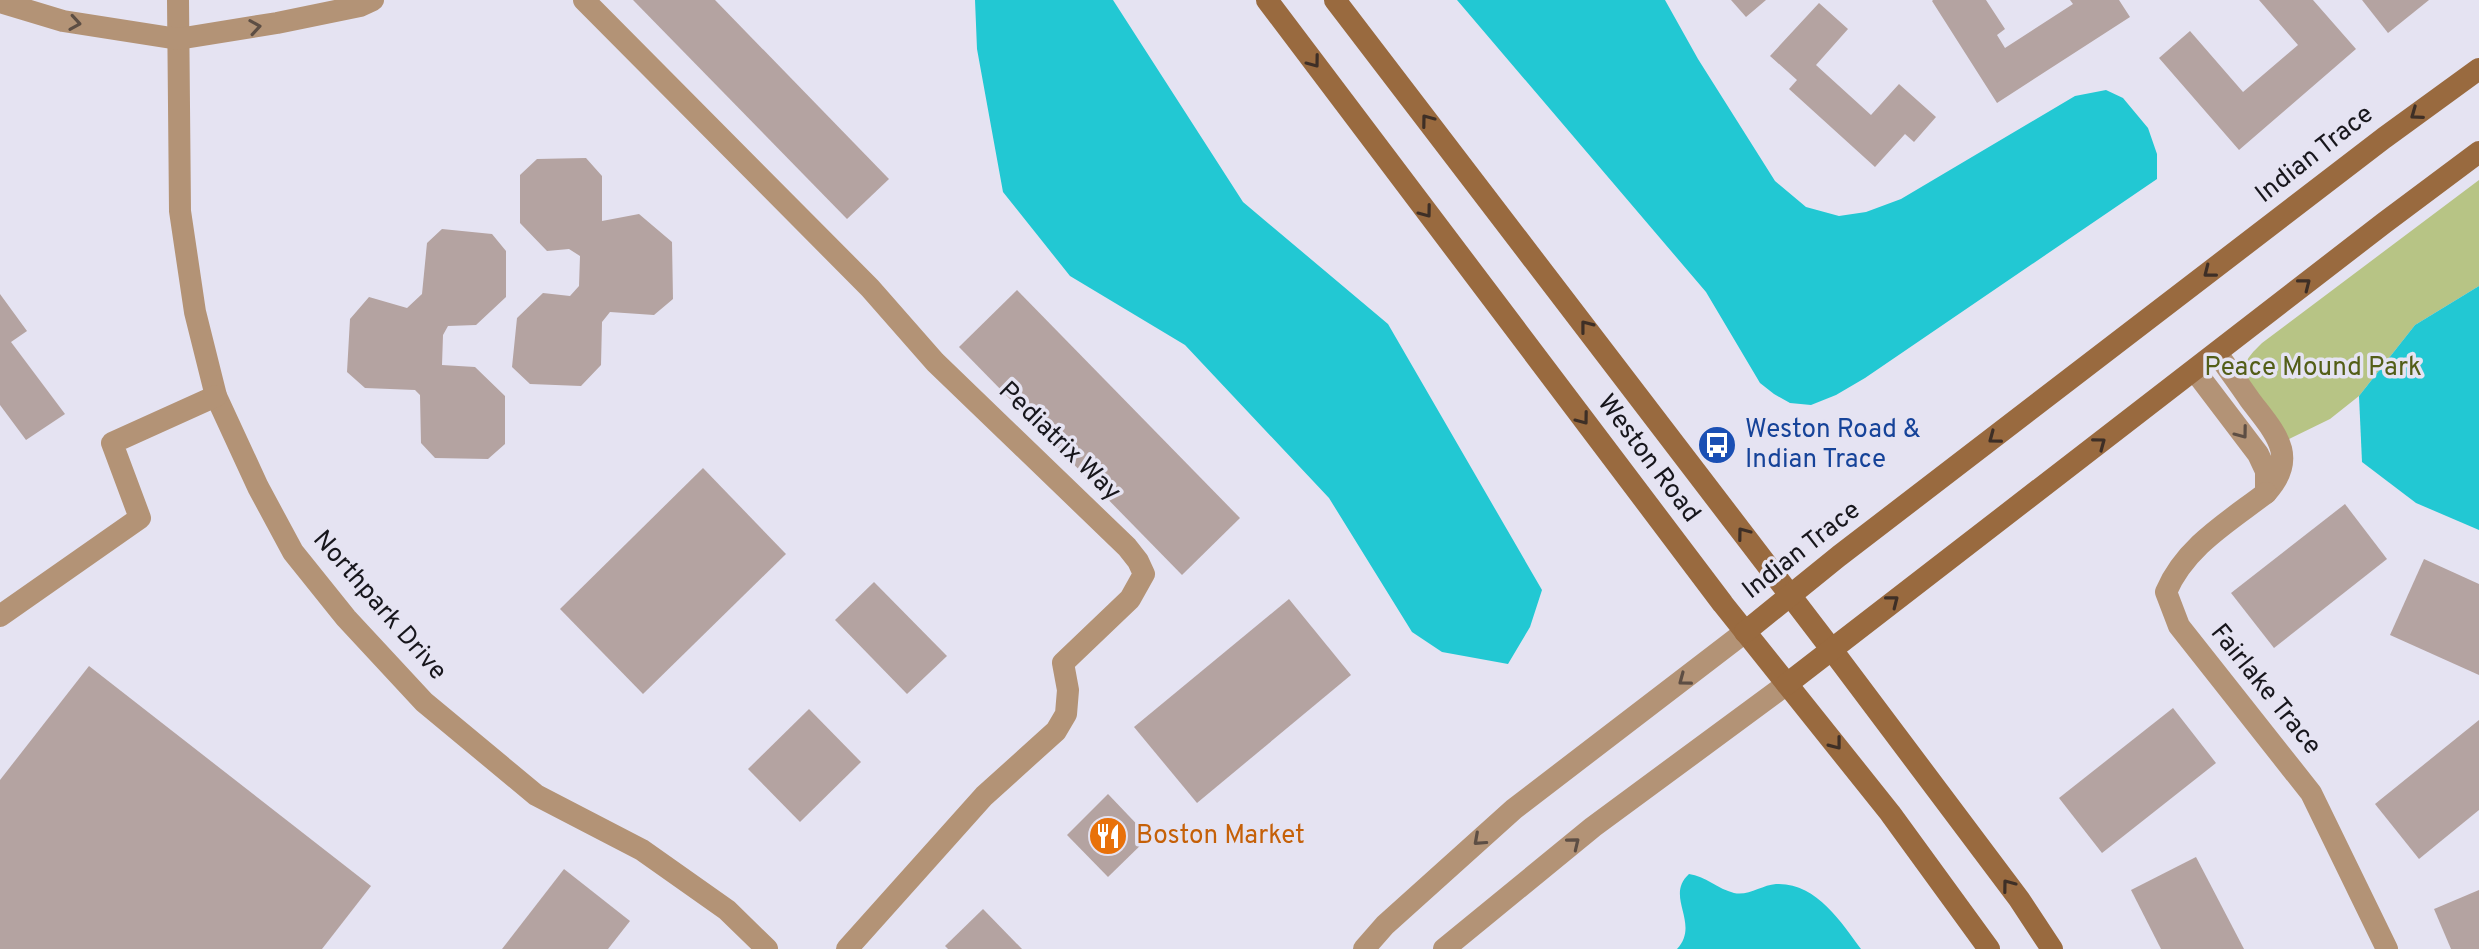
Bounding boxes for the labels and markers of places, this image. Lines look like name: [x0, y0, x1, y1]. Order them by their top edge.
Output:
place label: Weston Road & Indian Trace: [1745, 414, 1921, 477]
bus stop icon: Weston Road & Indian Trace: [1696, 424, 1738, 466]
restaurant icon: Boston Market: [1087, 815, 1129, 857]
place label: Boston Market: [1136, 820, 1305, 853]

